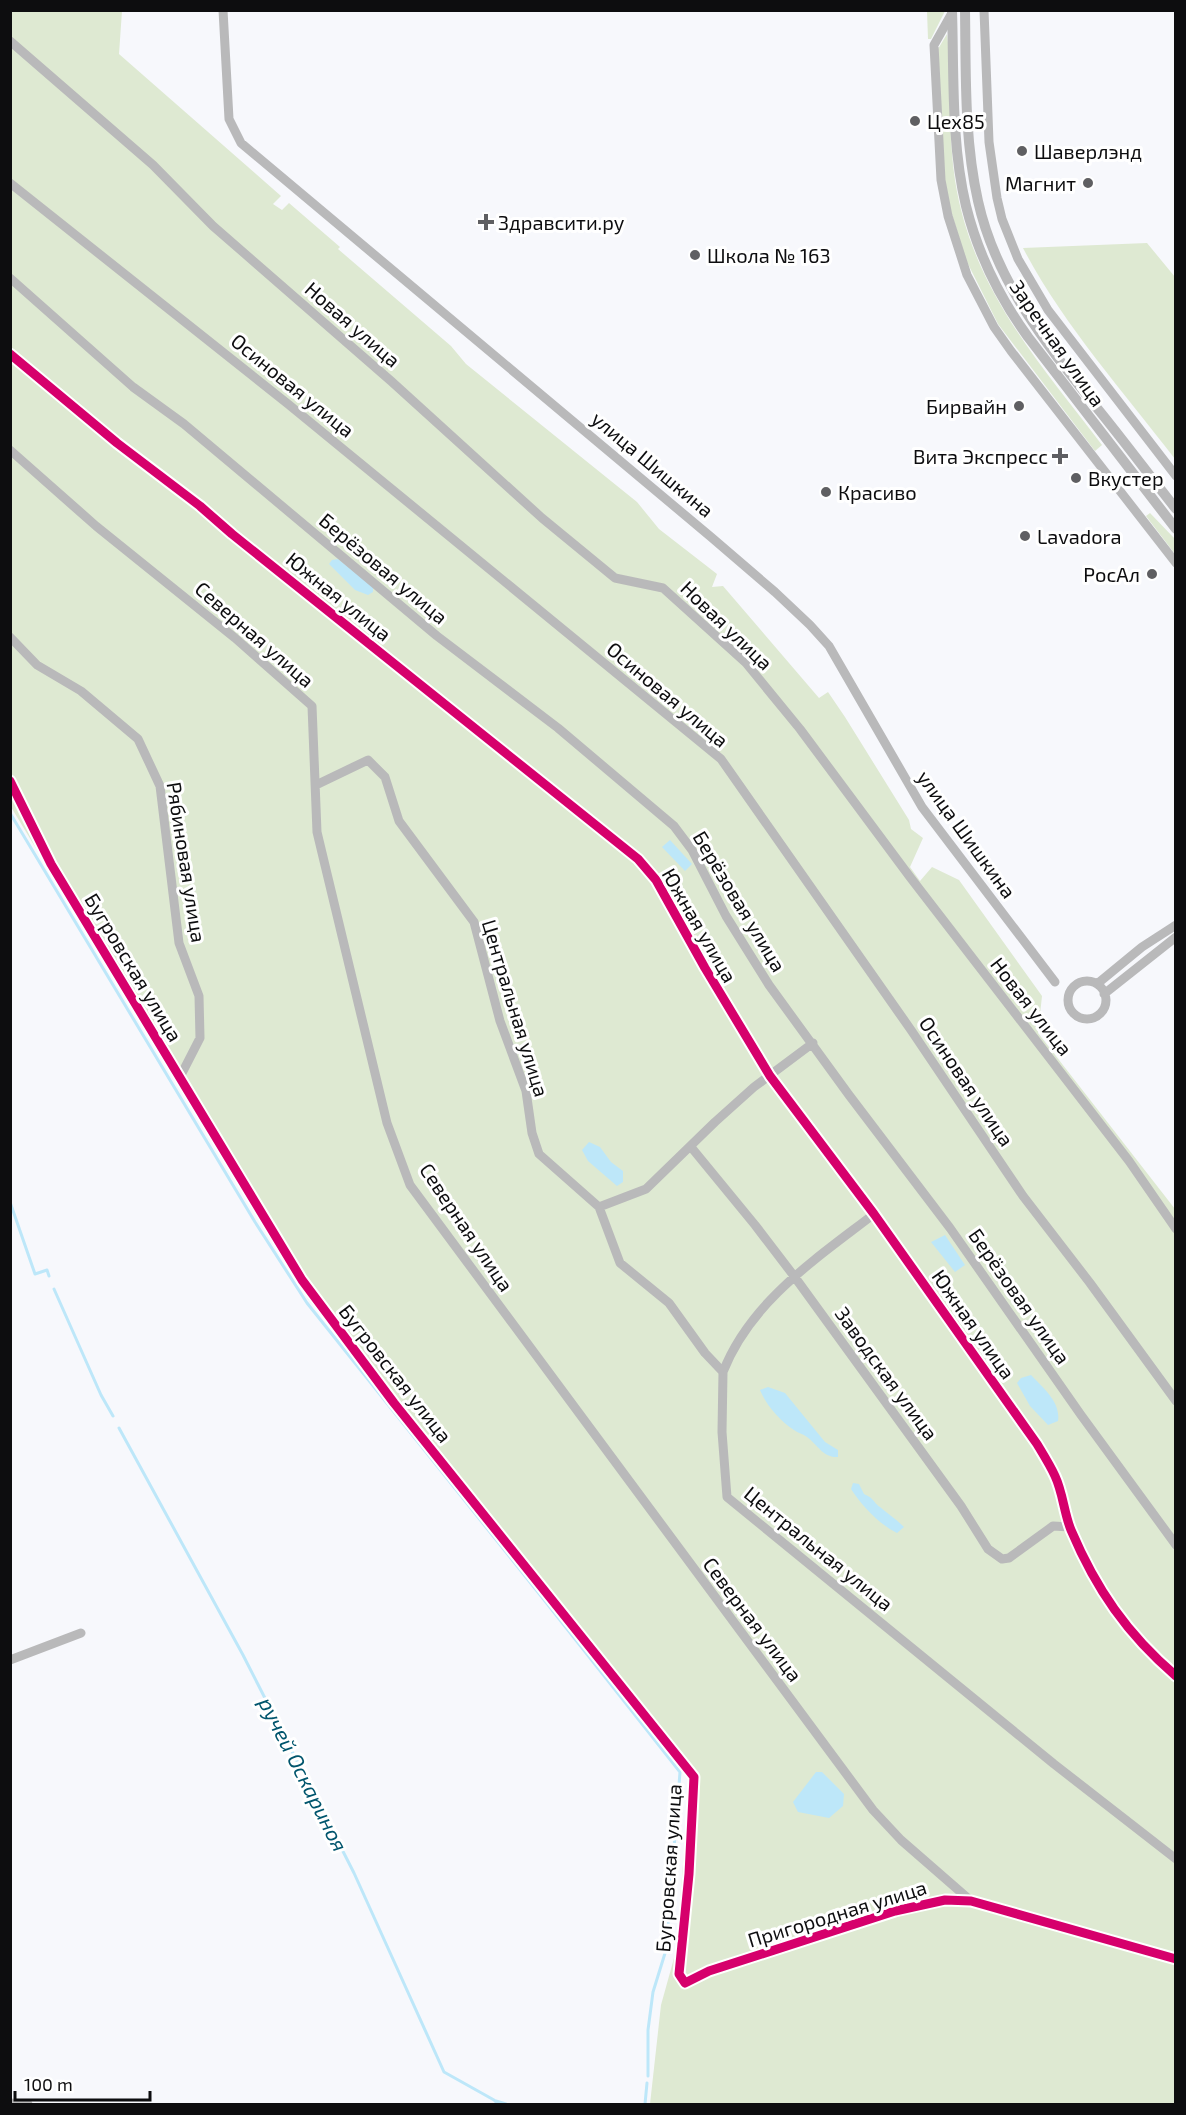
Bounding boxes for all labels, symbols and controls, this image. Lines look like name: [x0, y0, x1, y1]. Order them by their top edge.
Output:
place label: Цех85: [927, 109, 985, 133]
marker: Цех85: [908, 114, 922, 128]
place label: Шаверлэнд: [1034, 139, 1142, 163]
marker: Шаверлэнд: [1015, 144, 1029, 158]
place label: Магнит: [1005, 171, 1076, 195]
marker: Магнит: [1081, 176, 1095, 190]
place label: Здравсити.ру: [498, 210, 625, 235]
marker: Здравсити.ру: [479, 215, 493, 229]
place label: Школа № 163: [707, 243, 831, 267]
marker: Школа № 163: [688, 248, 702, 262]
street label: Заречная улица: [1005, 275, 1111, 411]
street label: Новая улица: [300, 276, 405, 373]
street label: Осиновая улица: [226, 328, 359, 443]
place label: Бирвайн: [926, 394, 1007, 418]
marker: Бирвайн: [1012, 399, 1026, 413]
street label: улица Шишкина: [586, 406, 719, 523]
place label: Вита Экспресс: [913, 444, 1048, 468]
marker: Вита Экспресс: [1053, 449, 1067, 463]
place label: Вкустер: [1088, 466, 1164, 491]
marker: Вкустер: [1069, 471, 1083, 485]
place label: Красиво: [838, 480, 917, 504]
marker: Красиво: [819, 485, 833, 499]
street label: Берёзовая улица: [314, 507, 453, 629]
place label: Lavadora: [1037, 524, 1122, 548]
marker: Lavadora: [1018, 529, 1032, 543]
street label: Южная улица: [281, 546, 396, 646]
place label: РосАл: [1083, 562, 1140, 586]
marker: РосАл: [1145, 567, 1159, 581]
street label: Новая улица: [675, 575, 778, 675]
street label: Северная улица: [190, 576, 319, 693]
street label: Осиновая улица: [602, 636, 734, 753]
street label: улица Шишкина: [912, 765, 1021, 903]
street label: Рябиновая улица: [161, 780, 212, 944]
street label: Берёзовая улица: [688, 826, 791, 976]
street label: Южная улица: [657, 863, 742, 987]
street label: Бугровская улица: [79, 889, 188, 1046]
street label: Центральная улица: [477, 916, 554, 1100]
street label: Новая улица: [985, 952, 1078, 1061]
street label: Осиновая улица: [914, 1012, 1019, 1151]
street label: Северная улица: [414, 1158, 519, 1296]
street label: Берёзовая улица: [964, 1224, 1076, 1369]
street label: Южная улица: [927, 1265, 1021, 1384]
street label: Бугровская улица: [334, 1299, 457, 1447]
street label: Заводская улица: [830, 1302, 943, 1445]
street label: Центральная улица: [739, 1481, 898, 1616]
street label: Северная улица: [698, 1552, 808, 1686]
water label: ручей Оскариноя: [254, 1693, 354, 1855]
street label: Бугровская улица: [650, 1783, 687, 1953]
street label: Пригородная улица: [745, 1874, 930, 1953]
scale bar: [15, 2064, 150, 2102]
text: 100 m: [24, 2073, 73, 2095]

